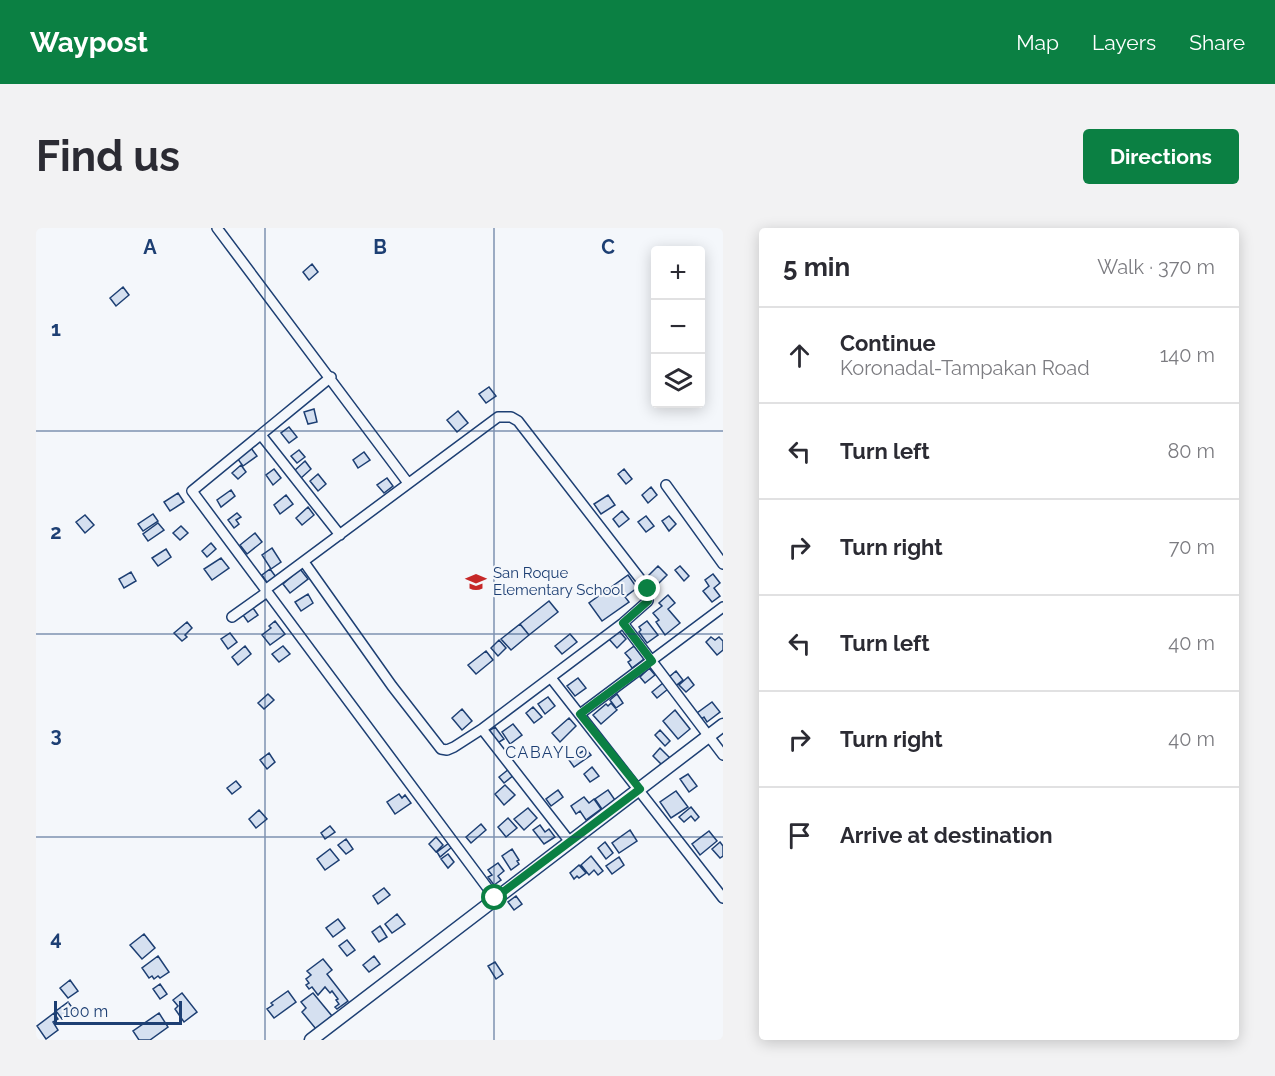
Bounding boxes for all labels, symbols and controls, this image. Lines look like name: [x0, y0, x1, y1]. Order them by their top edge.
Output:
text: Waypost: [30, 26, 148, 59]
text: Map: [1016, 30, 1059, 55]
text: Layers: [1092, 30, 1156, 55]
text: Share: [1189, 30, 1245, 55]
button: Directions: [1083, 129, 1239, 184]
text: Find us: [36, 132, 180, 181]
text: A: [143, 235, 157, 259]
text: B: [373, 235, 387, 259]
text: C: [601, 235, 615, 259]
map controls: [651, 246, 705, 408]
button: +: [651, 246, 705, 300]
text: 5 min: [783, 252, 850, 282]
text: Walk · 370 m: [1097, 255, 1215, 279]
button: −: [651, 300, 705, 354]
text: 1: [51, 317, 61, 341]
text: Continue: [840, 330, 936, 356]
icon: ahead: [783, 339, 816, 372]
text: 140 m: [1160, 343, 1215, 367]
button: layers: [651, 354, 705, 408]
text: Koronadal-Tampakan Road: [840, 356, 1090, 380]
icon: left: [783, 435, 816, 468]
text: Turn left: [840, 438, 930, 464]
text: 80 m: [1167, 439, 1215, 463]
text: 2: [50, 520, 62, 544]
icon: right: [783, 531, 816, 564]
text: Turn right: [840, 534, 943, 560]
text: 70 m: [1169, 535, 1215, 559]
place label: San Roque Elementary School: [493, 564, 625, 599]
school or university icon: San Roque Elementary School: [464, 570, 488, 594]
route end: [634, 575, 660, 601]
icon: left: [783, 627, 816, 660]
text: Turn left: [840, 630, 930, 656]
text: 40 m: [1168, 631, 1215, 655]
text: 3: [50, 723, 62, 747]
icon: right: [783, 723, 816, 756]
text: Turn right: [840, 726, 943, 752]
text: 40 m: [1168, 727, 1215, 751]
district label: CABAYLO: [505, 743, 589, 762]
icon: arrive: [783, 819, 816, 852]
text: Arrive at destination: [840, 822, 1053, 848]
route start: [481, 884, 507, 910]
text: 4: [50, 926, 62, 950]
scale bar: [54, 998, 182, 1026]
text: 100 m: [63, 1002, 108, 1021]

